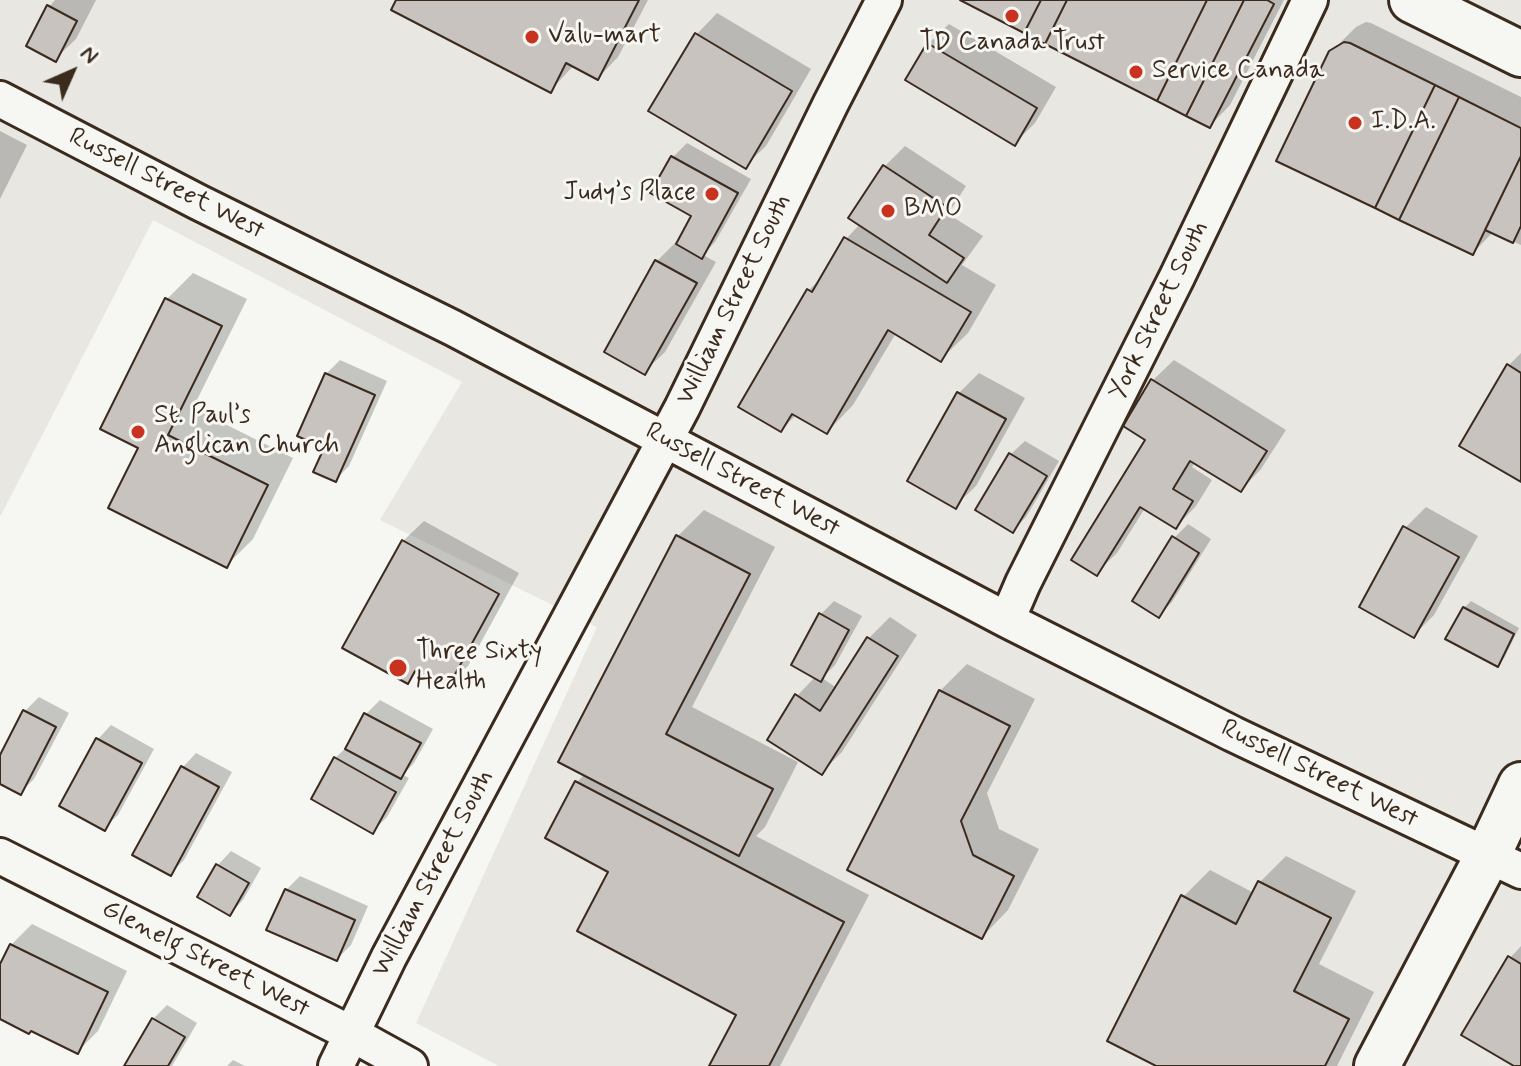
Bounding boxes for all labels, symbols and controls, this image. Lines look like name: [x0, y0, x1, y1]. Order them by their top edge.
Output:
marker: TD Canada Trust: [1003, 7, 1021, 25]
place label: Valu-mart: [548, 21, 661, 53]
marker: Valu-mart: [523, 28, 541, 46]
place label: TD Canada Trust: [919, 28, 1105, 60]
north arrow: [32, 32, 112, 112]
text: N: [74, 40, 104, 70]
place label: Service Canada: [1152, 56, 1324, 88]
marker: Service Canada: [1127, 63, 1145, 81]
place label: I.D.A.: [1371, 107, 1436, 139]
marker: I.D.A.: [1346, 114, 1364, 132]
street label: Russell Street West: [63, 122, 269, 248]
place label: Judy’s Place: [563, 178, 696, 210]
marker: Judy’s Place: [703, 185, 721, 203]
street label: William Street South: [671, 190, 799, 410]
place label: BMO: [904, 195, 962, 227]
marker: BMO: [879, 202, 897, 220]
street label: York Street South: [1103, 217, 1217, 405]
place label: St. Paul’s Anglican Church: [154, 401, 339, 462]
street label: Russell Street West: [640, 417, 844, 545]
marker: St. Paul’s Anglican Church: [129, 423, 147, 441]
place label: Three Sixty Health: [416, 637, 542, 698]
marker: Three Sixty Health: [387, 657, 409, 679]
street label: Russell Street West: [1215, 714, 1423, 836]
street label: William Street South: [366, 765, 502, 983]
street label: Glenelg Street West: [96, 894, 314, 1026]

